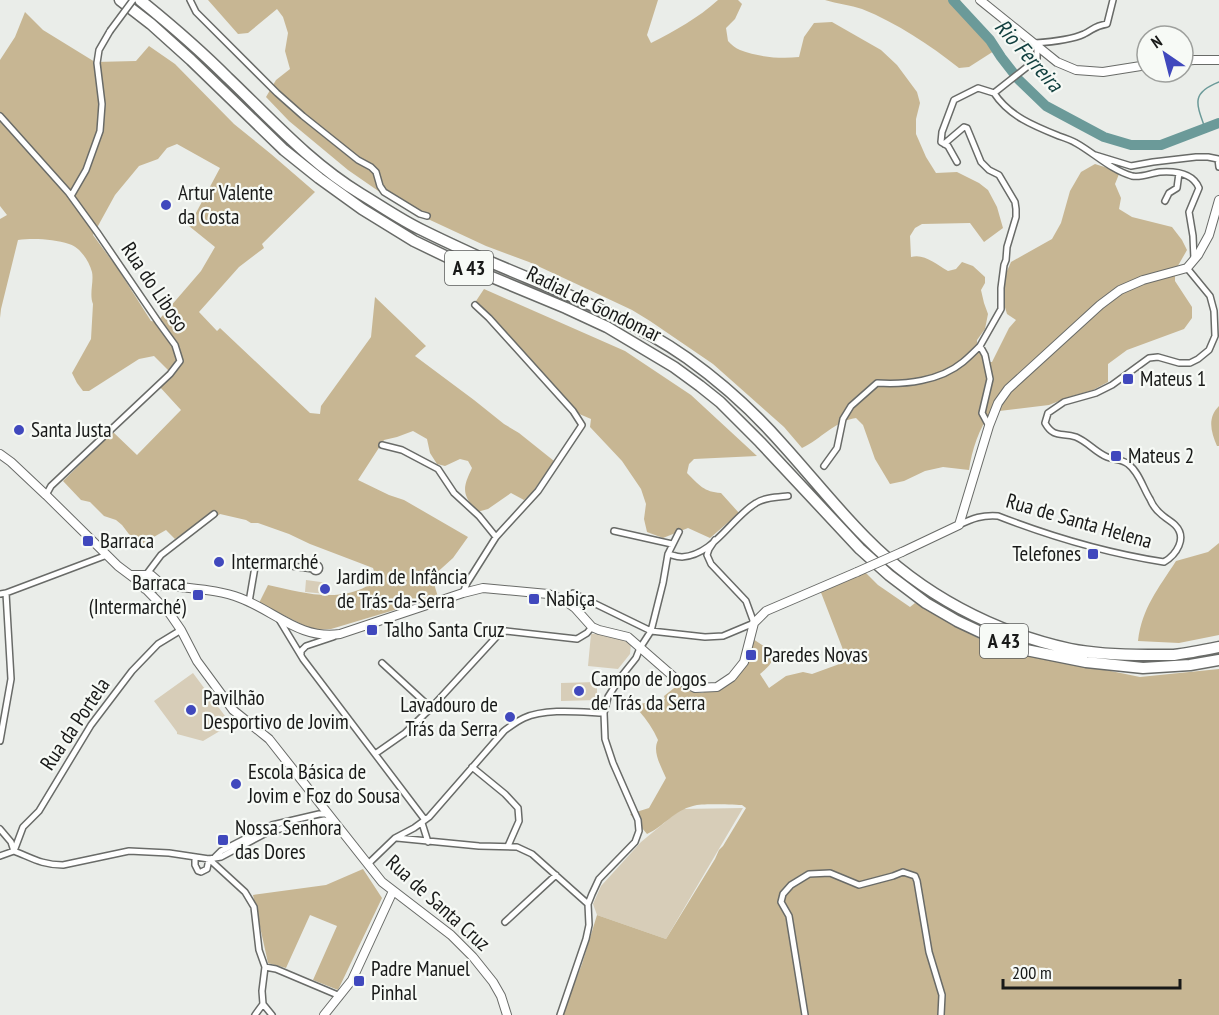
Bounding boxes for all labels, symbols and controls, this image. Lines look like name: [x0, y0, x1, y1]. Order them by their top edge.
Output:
water label: Rio Ferreira: [989, 13, 1070, 98]
north arrow: [1135, 24, 1195, 84]
text: N: [1147, 31, 1166, 52]
place label: Artur Valente da Costa: [178, 179, 273, 230]
marker: Artur Valente da Costa: [159, 198, 173, 212]
street label: Rua do Liboso: [116, 237, 195, 337]
road number: A 43: [445, 251, 493, 285]
street label: Radial de Gondomar: [522, 259, 666, 348]
place label: Mateus 1: [1140, 365, 1206, 392]
marker: Mateus 1: [1121, 372, 1135, 386]
place label: Santa Justa: [31, 416, 112, 443]
marker: Santa Justa: [12, 423, 26, 437]
place label: Mateus 2: [1128, 442, 1194, 469]
marker: Mateus 2: [1109, 449, 1123, 463]
street label: Rua de Santa Helena: [1003, 487, 1155, 554]
place label: Barraca: [100, 527, 154, 554]
marker: Barraca: [81, 534, 95, 548]
place label: Telefones: [1012, 540, 1081, 567]
marker: Telefones: [1086, 547, 1100, 561]
place label: Intermarché: [231, 548, 318, 575]
marker: Intermarché: [212, 555, 226, 569]
place label: Jardim de Infância de Trás-da-Serra: [336, 563, 468, 614]
place label: Barraca (Intermarché): [89, 569, 186, 620]
marker: Jardim de Infância de Trás-da-Serra: [318, 582, 332, 596]
place label: Nabiça: [546, 585, 595, 612]
marker: Barraca (Intermarché): [191, 588, 205, 602]
marker: Nabiça: [527, 592, 541, 606]
place label: Talho Santa Cruz: [384, 616, 505, 643]
marker: Talho Santa Cruz: [365, 623, 379, 637]
road number: A 43: [980, 624, 1028, 658]
place label: Paredes Novas: [763, 641, 868, 668]
marker: Paredes Novas: [744, 648, 758, 662]
place label: Campo de Jogos de Trás da Serra: [591, 665, 707, 716]
street label: Rua da Portela: [34, 672, 115, 775]
place label: Pavilhão Desportivo de Jovim: [203, 684, 349, 735]
marker: Campo de Jogos de Trás da Serra: [572, 684, 586, 698]
place label: Lavadouro de Trás da Serra: [400, 691, 498, 742]
marker: Pavilhão Desportivo de Jovim: [184, 703, 198, 717]
marker: Lavadouro de Trás da Serra: [503, 710, 517, 724]
place label: Escola Básica de Jovim e Foz do Sousa: [247, 758, 400, 809]
marker: Escola Básica de Jovim e Foz do Sousa: [229, 777, 243, 791]
place label: Nossa Senhora das Dores: [235, 814, 342, 865]
marker: Nossa Senhora das Dores: [216, 833, 230, 847]
street label: Rua de Santa Cruz: [381, 849, 496, 957]
scale bar: [1003, 952, 1180, 990]
place label: Padre Manuel Pinhal: [371, 955, 470, 1006]
text: 200 m: [1012, 961, 1052, 984]
marker: Padre Manuel Pinhal: [352, 974, 366, 988]

